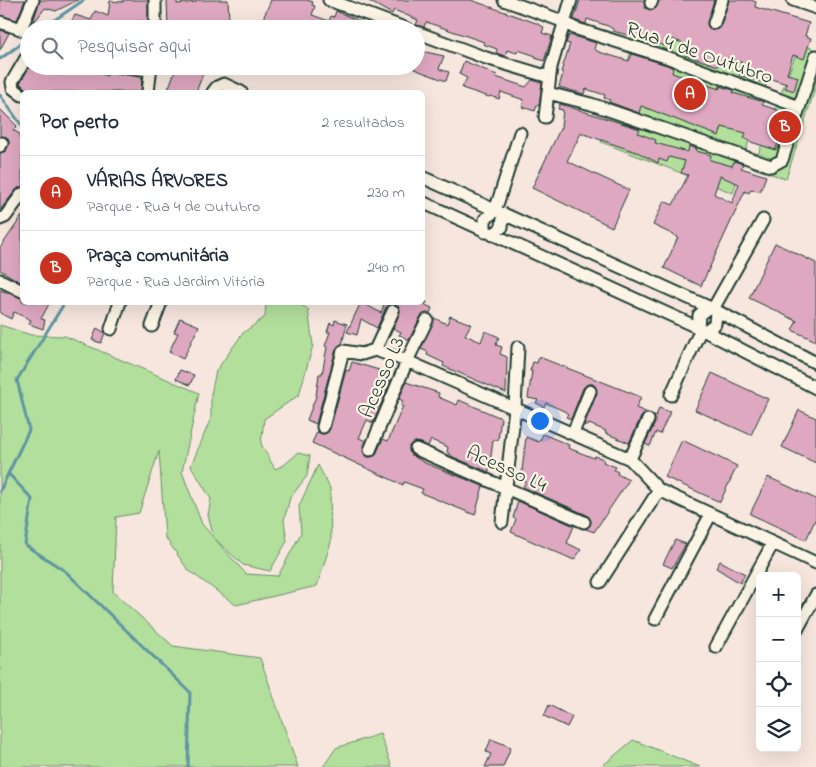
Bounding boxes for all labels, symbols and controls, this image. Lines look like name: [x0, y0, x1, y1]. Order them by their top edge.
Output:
street label: Rua 4 de Outubro: [622, 15, 777, 93]
search box: [20, 20, 425, 75]
icon: search: [38, 34, 66, 62]
text: Pesquisar aqui: [78, 34, 191, 61]
pin: A: [674, 75, 706, 113]
text: Por perto: [40, 108, 119, 138]
pin: B: [769, 108, 801, 146]
text: 2 resultados: [322, 111, 405, 135]
text: VÁRIAS ÁRVORES: [87, 168, 228, 195]
text: A: [51, 181, 61, 205]
text: 230 m: [367, 181, 405, 205]
text: Parque · Rua 4 de Outubro: [87, 195, 260, 219]
text: Praça comunitária: [87, 243, 229, 270]
text: B: [51, 256, 61, 280]
text: 240 m: [367, 256, 405, 280]
text: Parque · Rua Jardim Vitória: [87, 270, 265, 294]
street label: Acesso L3: [352, 332, 413, 423]
your location: [527, 408, 553, 434]
street label: Acesso L4: [461, 439, 552, 501]
map controls: [756, 572, 801, 752]
button: +: [756, 572, 801, 617]
button: −: [756, 617, 801, 662]
button: locate: [756, 662, 801, 707]
button: layers: [756, 707, 801, 752]

